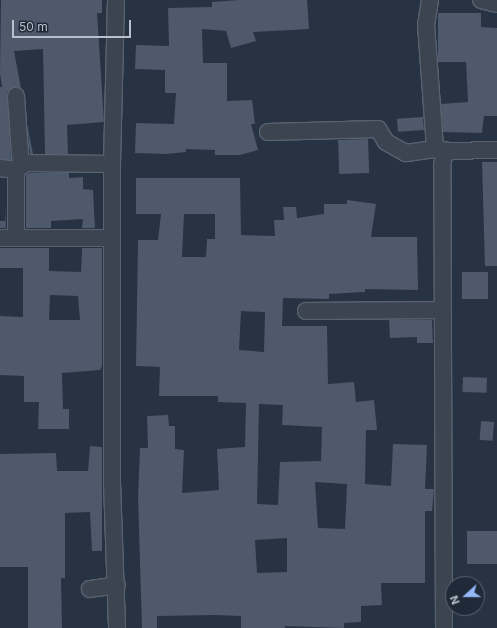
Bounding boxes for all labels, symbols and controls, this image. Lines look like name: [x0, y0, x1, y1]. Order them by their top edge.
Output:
scale bar: [14, 12, 133, 38]
text: 50 m: [19, 19, 48, 34]
north arrow: [445, 576, 485, 616]
text: N: [447, 594, 463, 606]

